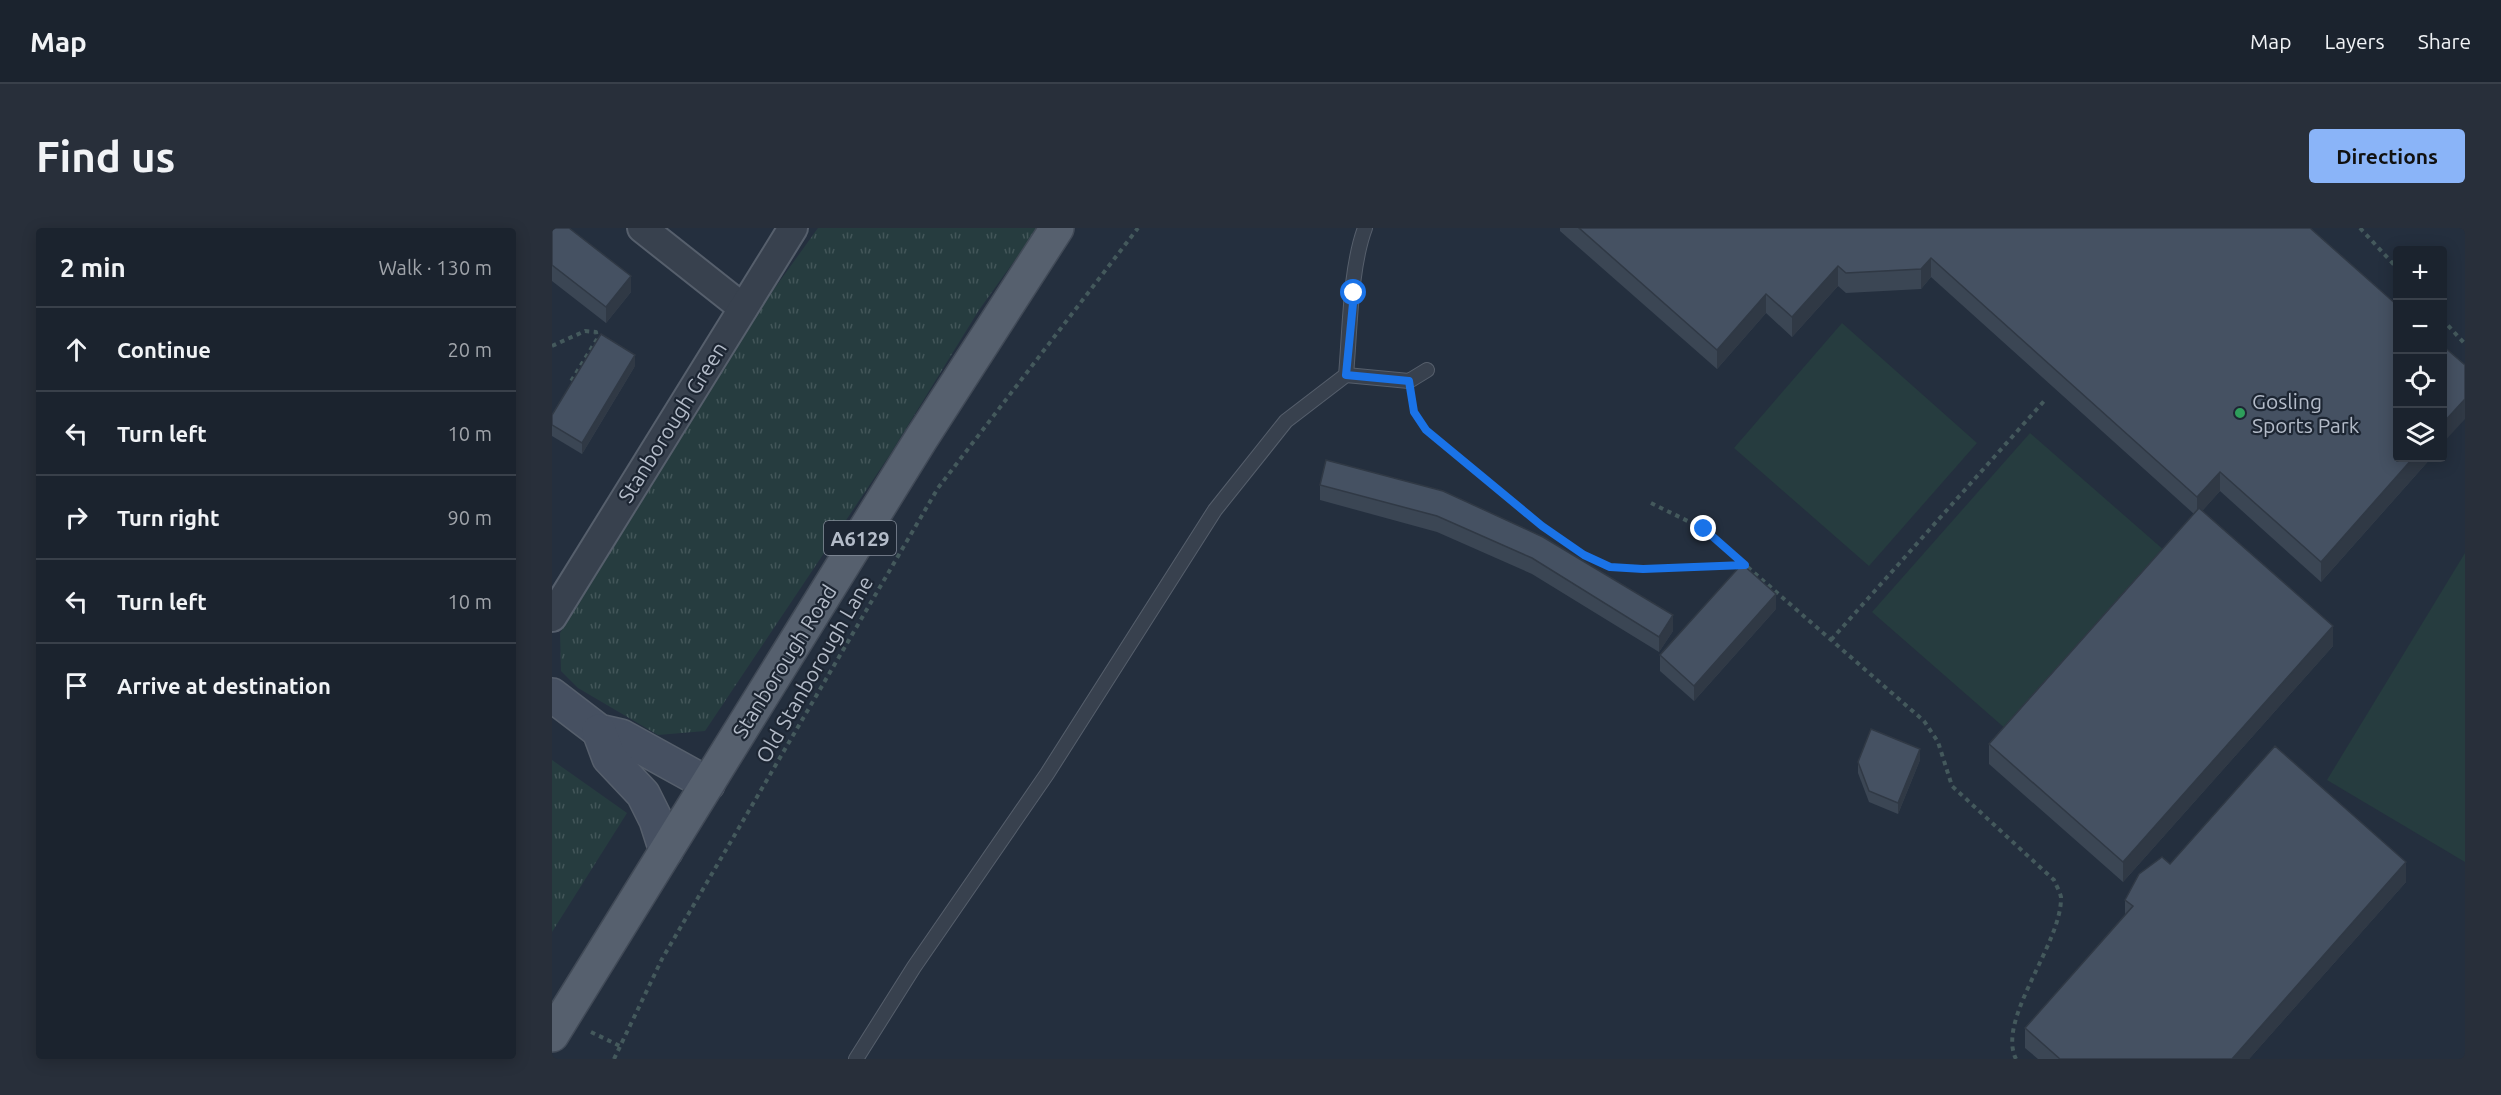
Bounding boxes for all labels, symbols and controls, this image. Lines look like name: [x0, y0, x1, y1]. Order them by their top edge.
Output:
text: Map: [30, 26, 87, 57]
text: Map: [2250, 29, 2291, 53]
text: Layers: [2324, 29, 2385, 53]
text: Share: [2418, 29, 2471, 53]
button: Directions: [2309, 129, 2465, 183]
text: Find us: [36, 133, 175, 180]
map controls: [2393, 246, 2447, 462]
button: +: [2393, 246, 2447, 300]
text: 2 min: [60, 253, 126, 282]
text: Walk · 130 m: [379, 256, 492, 279]
route start: [1340, 279, 1366, 305]
button: −: [2393, 300, 2447, 354]
icon: ahead: [60, 333, 93, 366]
text: Continue: [117, 337, 211, 362]
street label: Stanborough Green: [613, 337, 731, 507]
text: 20 m: [448, 338, 492, 361]
button: locate: [2393, 354, 2447, 408]
place label: Gosling Sports Park: [2252, 389, 2360, 437]
marker: Gosling Sports Park: [2233, 406, 2247, 420]
button: layers: [2393, 408, 2447, 462]
icon: left: [60, 417, 93, 450]
text: Turn left: [117, 421, 207, 446]
text: 10 m: [448, 422, 492, 445]
icon: right: [60, 501, 93, 534]
text: Turn right: [117, 505, 219, 530]
text: 90 m: [448, 506, 492, 529]
route end: [1690, 515, 1716, 541]
road number: A6129: [824, 521, 896, 555]
street label: Old Stanborough Lane: [751, 571, 877, 767]
street label: Stanborough Road: [727, 580, 841, 742]
icon: left: [60, 585, 93, 618]
text: Turn left: [117, 589, 207, 614]
text: 10 m: [448, 590, 492, 613]
icon: arrive: [60, 669, 93, 702]
text: Arrive at destination: [117, 673, 331, 698]

